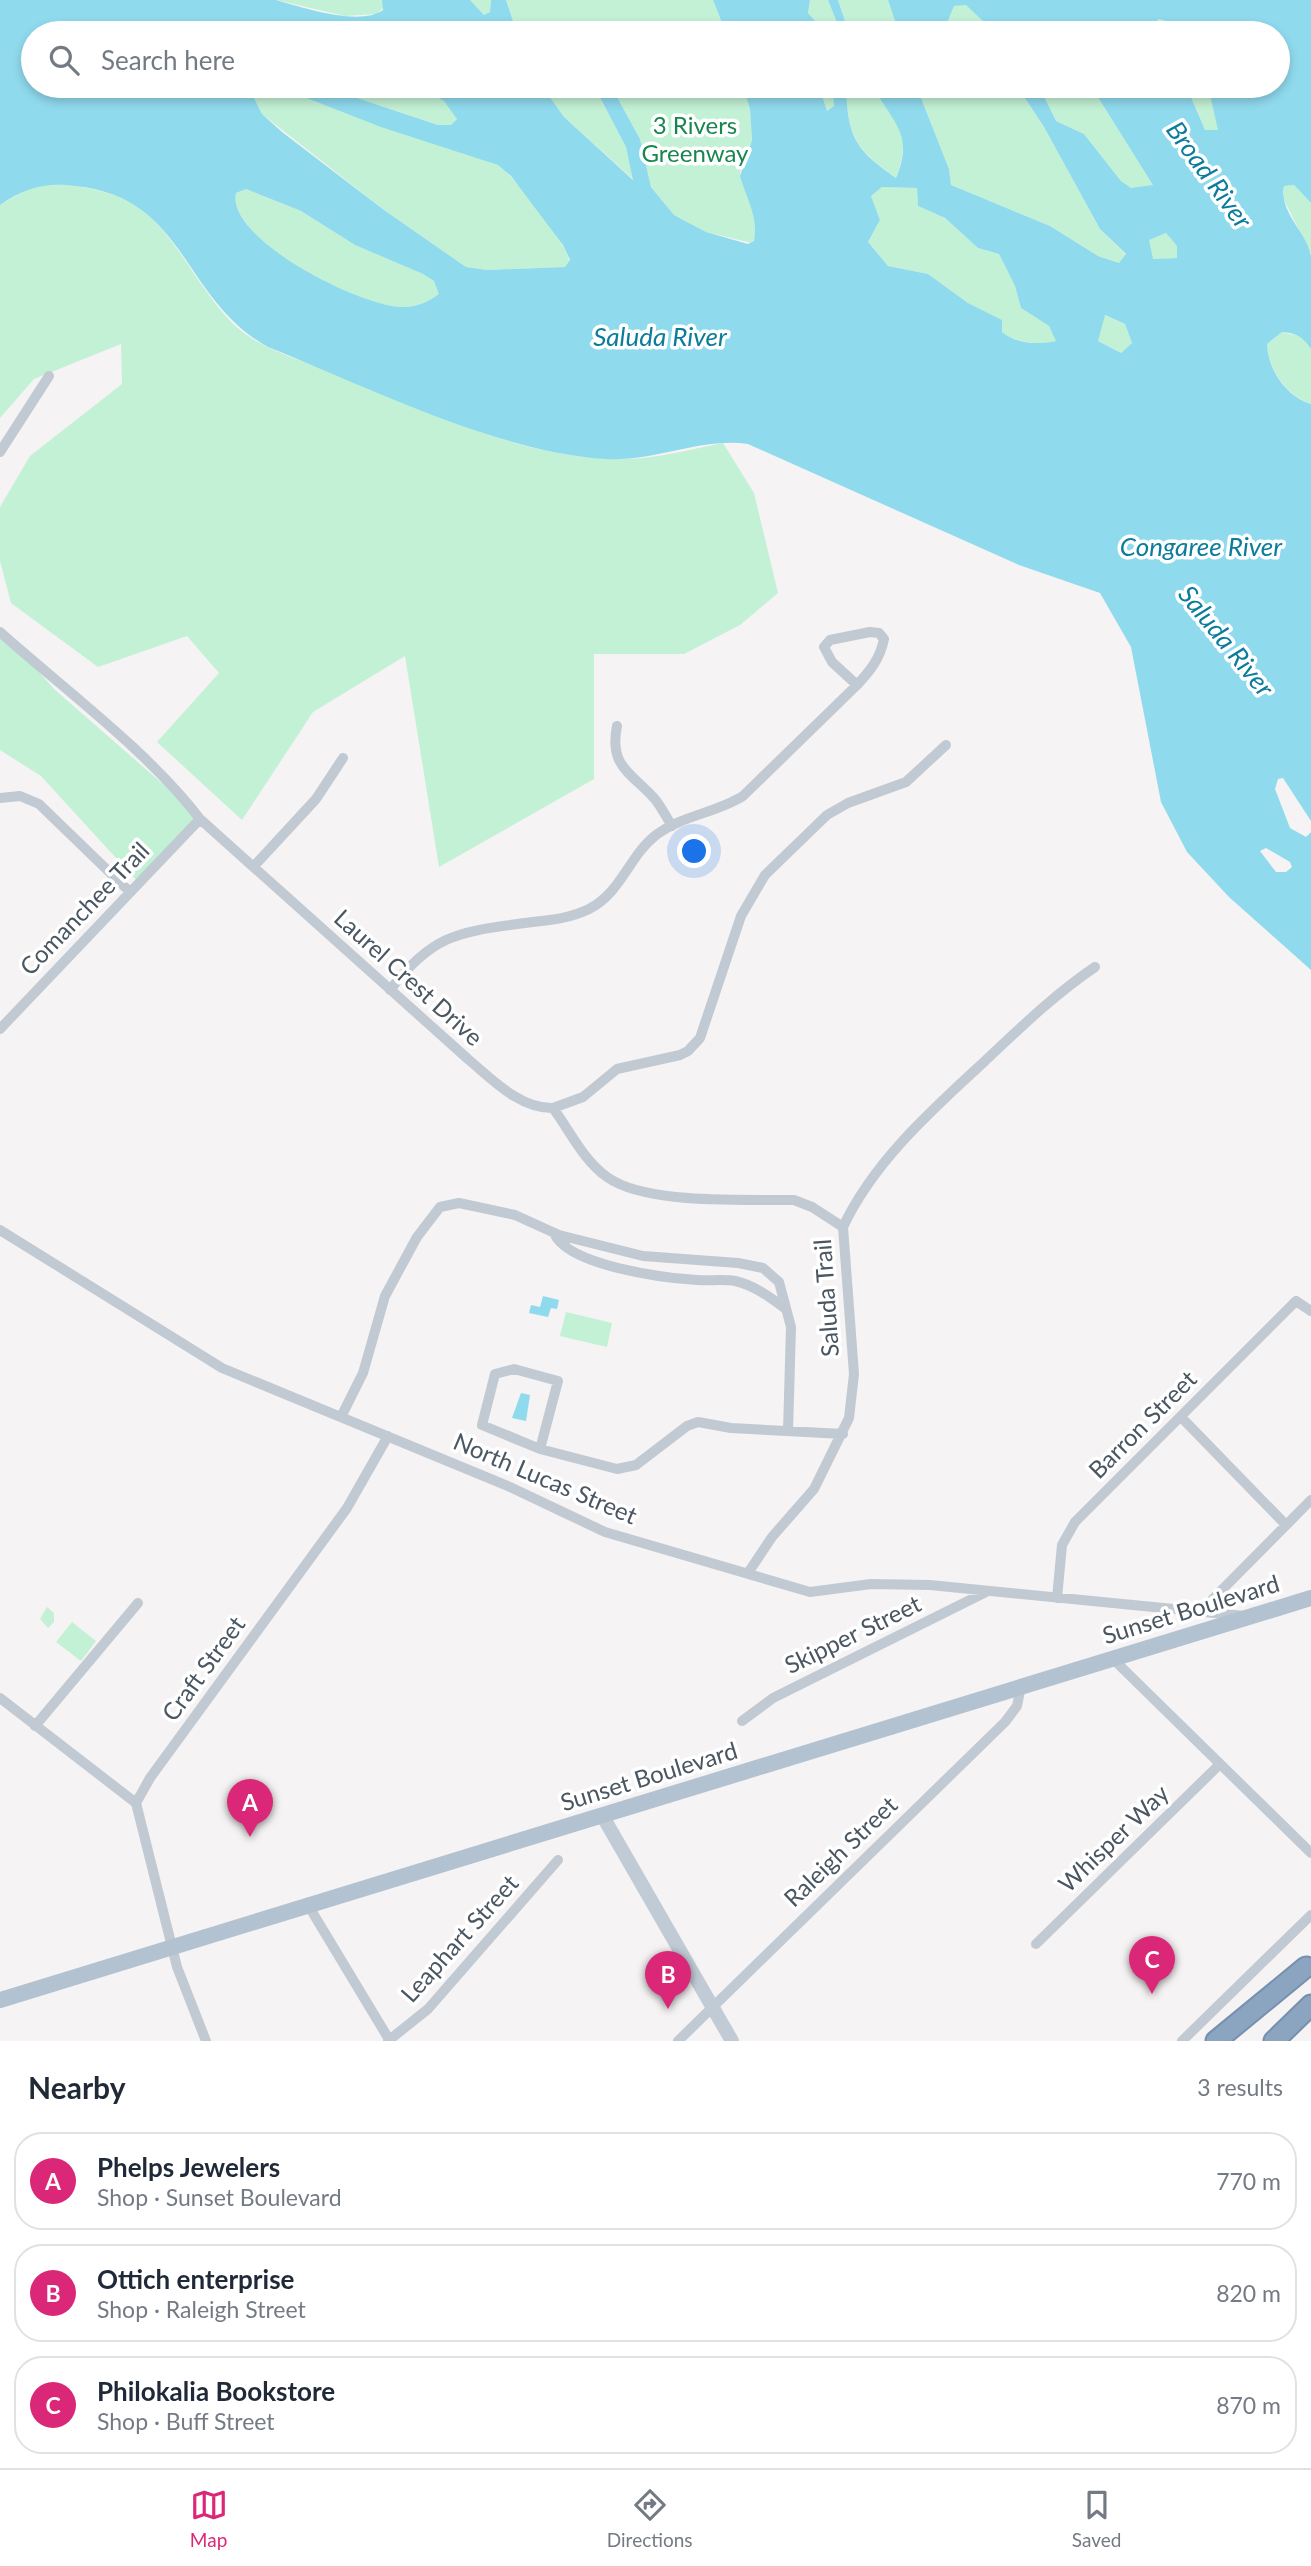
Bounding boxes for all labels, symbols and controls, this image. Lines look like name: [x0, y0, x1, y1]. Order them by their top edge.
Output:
search box: [21, 21, 1290, 98]
icon: search: [45, 41, 83, 79]
text: Search here: [101, 44, 235, 76]
park label: 3 Rivers Greenway: [642, 110, 749, 167]
water label: Broad River: [1160, 114, 1260, 235]
water label: Saluda River: [593, 320, 728, 352]
water label: Congaree River: [1120, 530, 1283, 562]
water label: Saluda River: [1172, 578, 1282, 703]
your location: [677, 834, 711, 868]
street label: Comanchee Trail: [13, 835, 155, 980]
street label: Laurel Crest Drive: [329, 903, 489, 1051]
street label: Saluda Trail: [807, 1238, 844, 1358]
street label: Barron Street: [1082, 1364, 1202, 1484]
street label: North Lucas Street: [449, 1426, 642, 1530]
street label: Sunset Boulevard: [1099, 1568, 1283, 1649]
street label: Skipper Street: [780, 1588, 926, 1679]
street label: Craft Street: [155, 1610, 251, 1726]
street label: Sunset Boulevard: [557, 1735, 741, 1816]
street label: Whisper Way: [1052, 1778, 1175, 1898]
pin: A: [227, 1779, 273, 1837]
street label: Raleigh Street: [777, 1789, 903, 1912]
street label: Leaphart Street: [394, 1868, 524, 2008]
pin: C: [1129, 1936, 1175, 1994]
pin: B: [645, 1951, 691, 2009]
text: Nearby: [28, 2069, 126, 2105]
text: 3 results: [1197, 2073, 1283, 2101]
text: Phelps Jewelers: [97, 2151, 280, 2183]
text: A: [45, 2167, 61, 2195]
text: 770 m: [1216, 2167, 1281, 2195]
text: Shop · Sunset Boulevard: [97, 2183, 342, 2211]
text: Ottich enterprise: [97, 2263, 294, 2295]
text: B: [45, 2279, 61, 2307]
text: 820 m: [1216, 2279, 1281, 2307]
text: Shop · Raleigh Street: [97, 2295, 306, 2323]
text: Philokalia Bookstore: [97, 2375, 335, 2407]
text: C: [45, 2391, 61, 2419]
text: 870 m: [1216, 2391, 1281, 2419]
text: Shop · Buff Street: [97, 2407, 275, 2435]
tab: Map: [190, 2486, 228, 2551]
tab: Directions: [607, 2486, 693, 2551]
tab: Saved: [1072, 2486, 1121, 2551]

